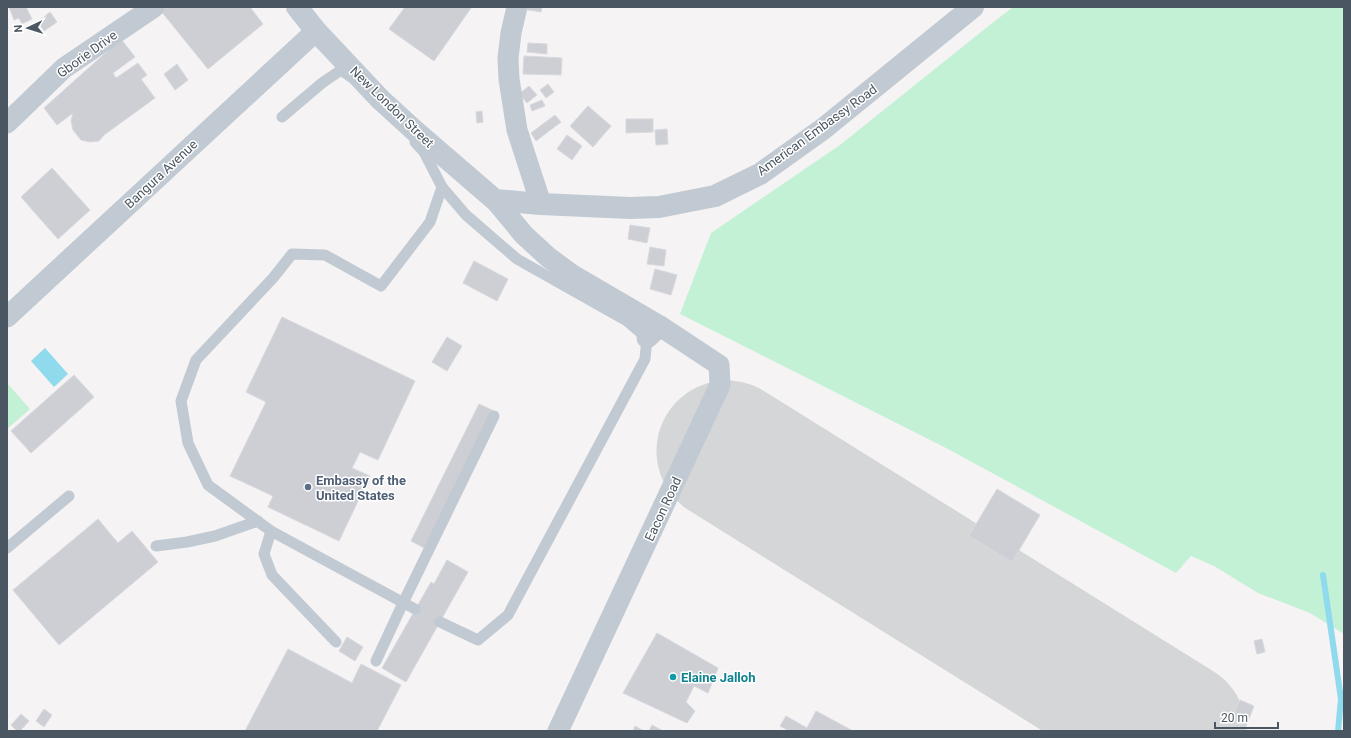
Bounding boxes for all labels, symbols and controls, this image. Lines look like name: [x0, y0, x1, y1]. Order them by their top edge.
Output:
north arrow: [8, 8, 48, 48]
text: N: [12, 24, 25, 33]
street label: Gborie Drive: [54, 27, 120, 81]
street label: New London Street: [347, 63, 437, 151]
street label: American Embassy Road: [754, 81, 880, 179]
street label: Bangura Avenue: [122, 136, 200, 211]
place label: Embassy of the United States: [316, 473, 406, 503]
street label: Eacon Road: [642, 475, 684, 543]
marker: Embassy of the United States: [303, 482, 313, 492]
place label: Elaine Jalloh: [681, 670, 755, 685]
marker: Elaine Jalloh: [668, 672, 678, 682]
scale bar: [1215, 704, 1278, 730]
text: 20 m: [1221, 711, 1248, 725]

